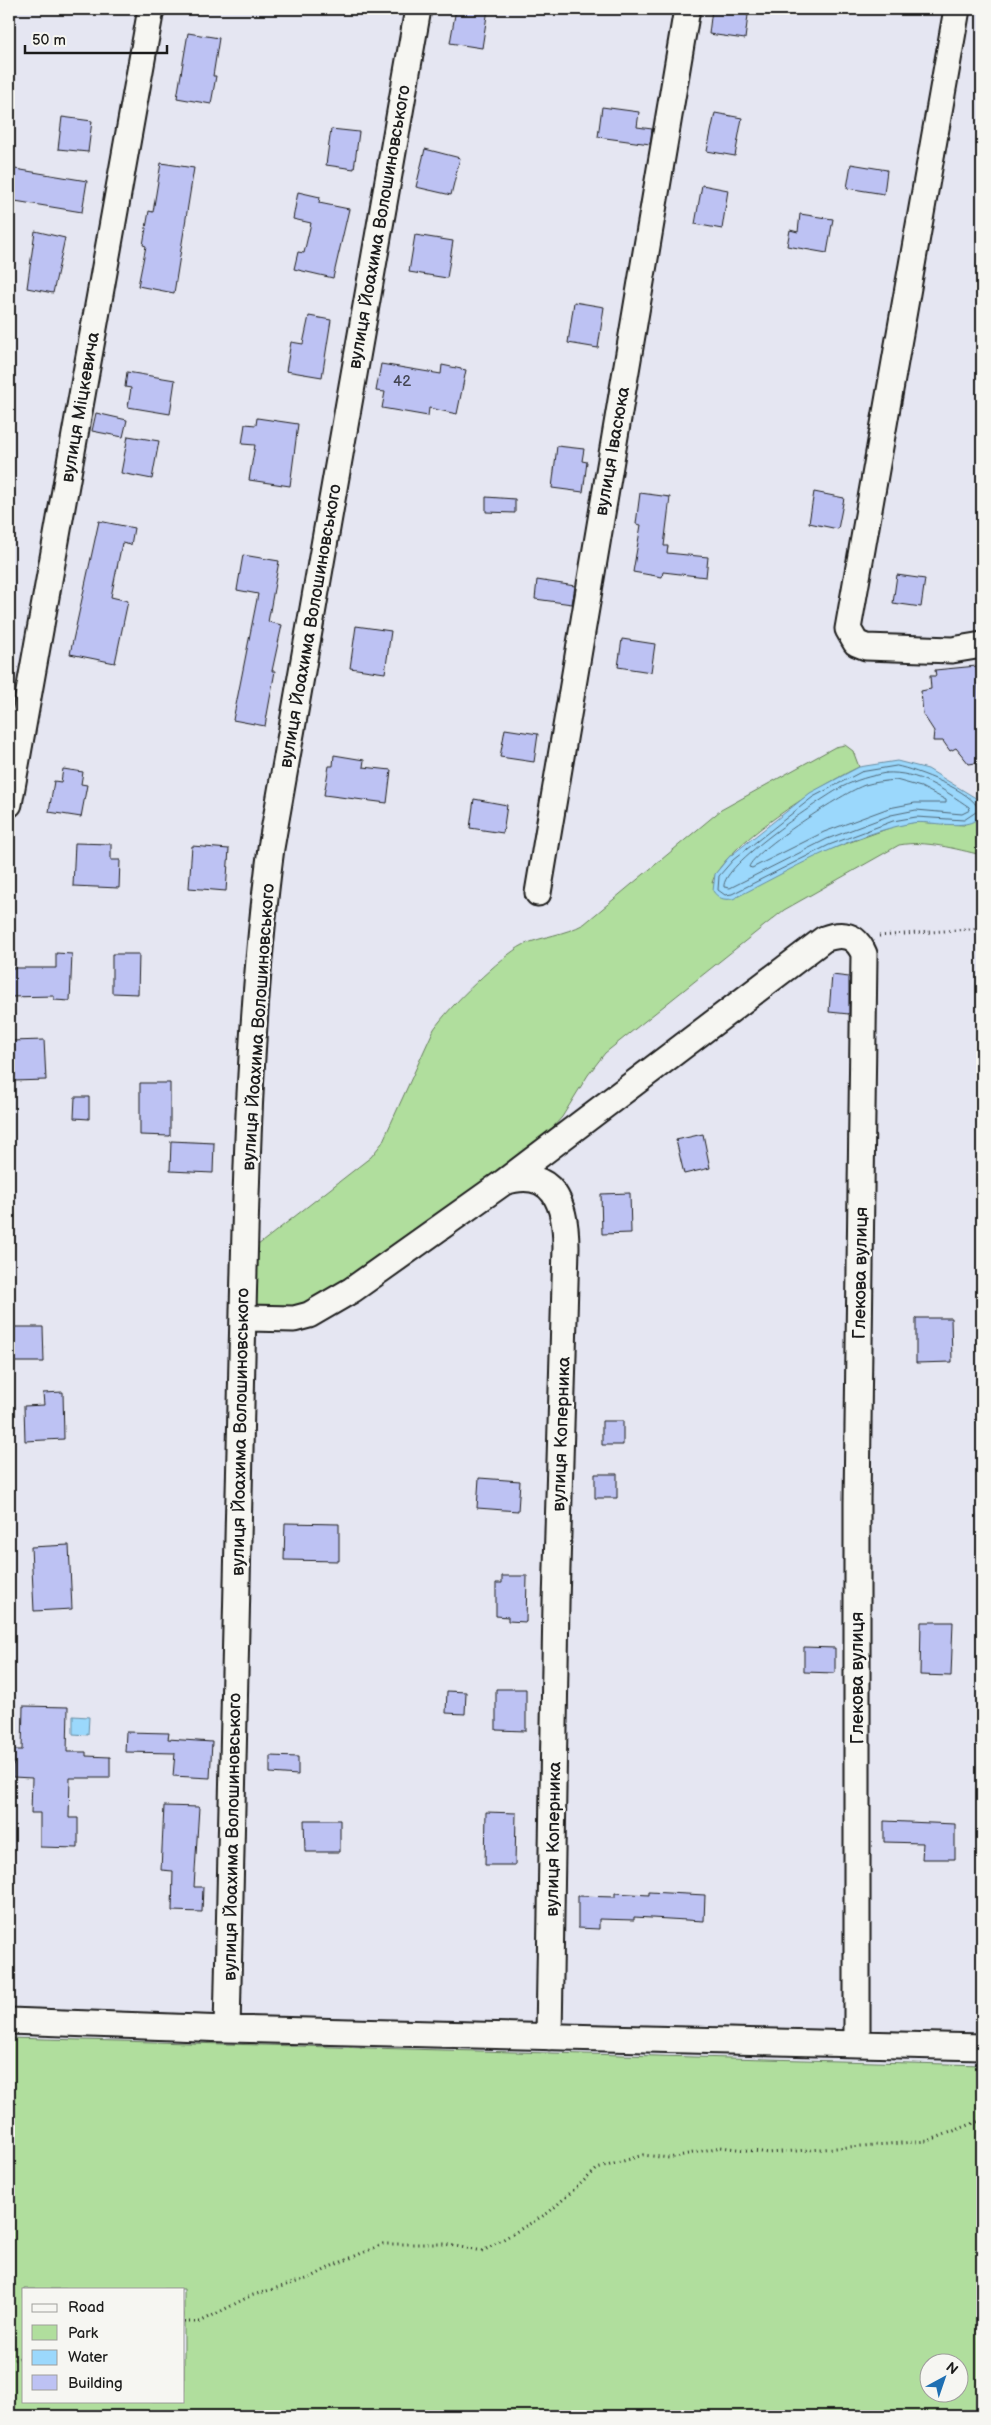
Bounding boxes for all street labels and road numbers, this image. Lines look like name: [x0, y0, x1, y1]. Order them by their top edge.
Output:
street label: вулиця Йоахима Волошиновського: [344, 84, 415, 371]
street label: вулиця Міцкевича: [57, 330, 104, 484]
street label: вулиця Івасюка: [591, 385, 634, 517]
street label: вулиця Йоахима Волошиновського: [275, 483, 346, 770]
street label: вулиця Йоахима Волошиновського: [238, 883, 279, 1171]
street label: Глекова вулиця: [849, 1207, 872, 1339]
street label: вулиця Йоахима Волошиновського: [227, 1288, 254, 1576]
street label: вулиця Коперника: [548, 1356, 575, 1512]
street label: Глекова вулиця: [847, 1612, 868, 1744]
street label: вулиця Йоахима Волошиновського: [219, 1693, 246, 1981]
street label: вулиця Коперника: [542, 1761, 565, 1917]

